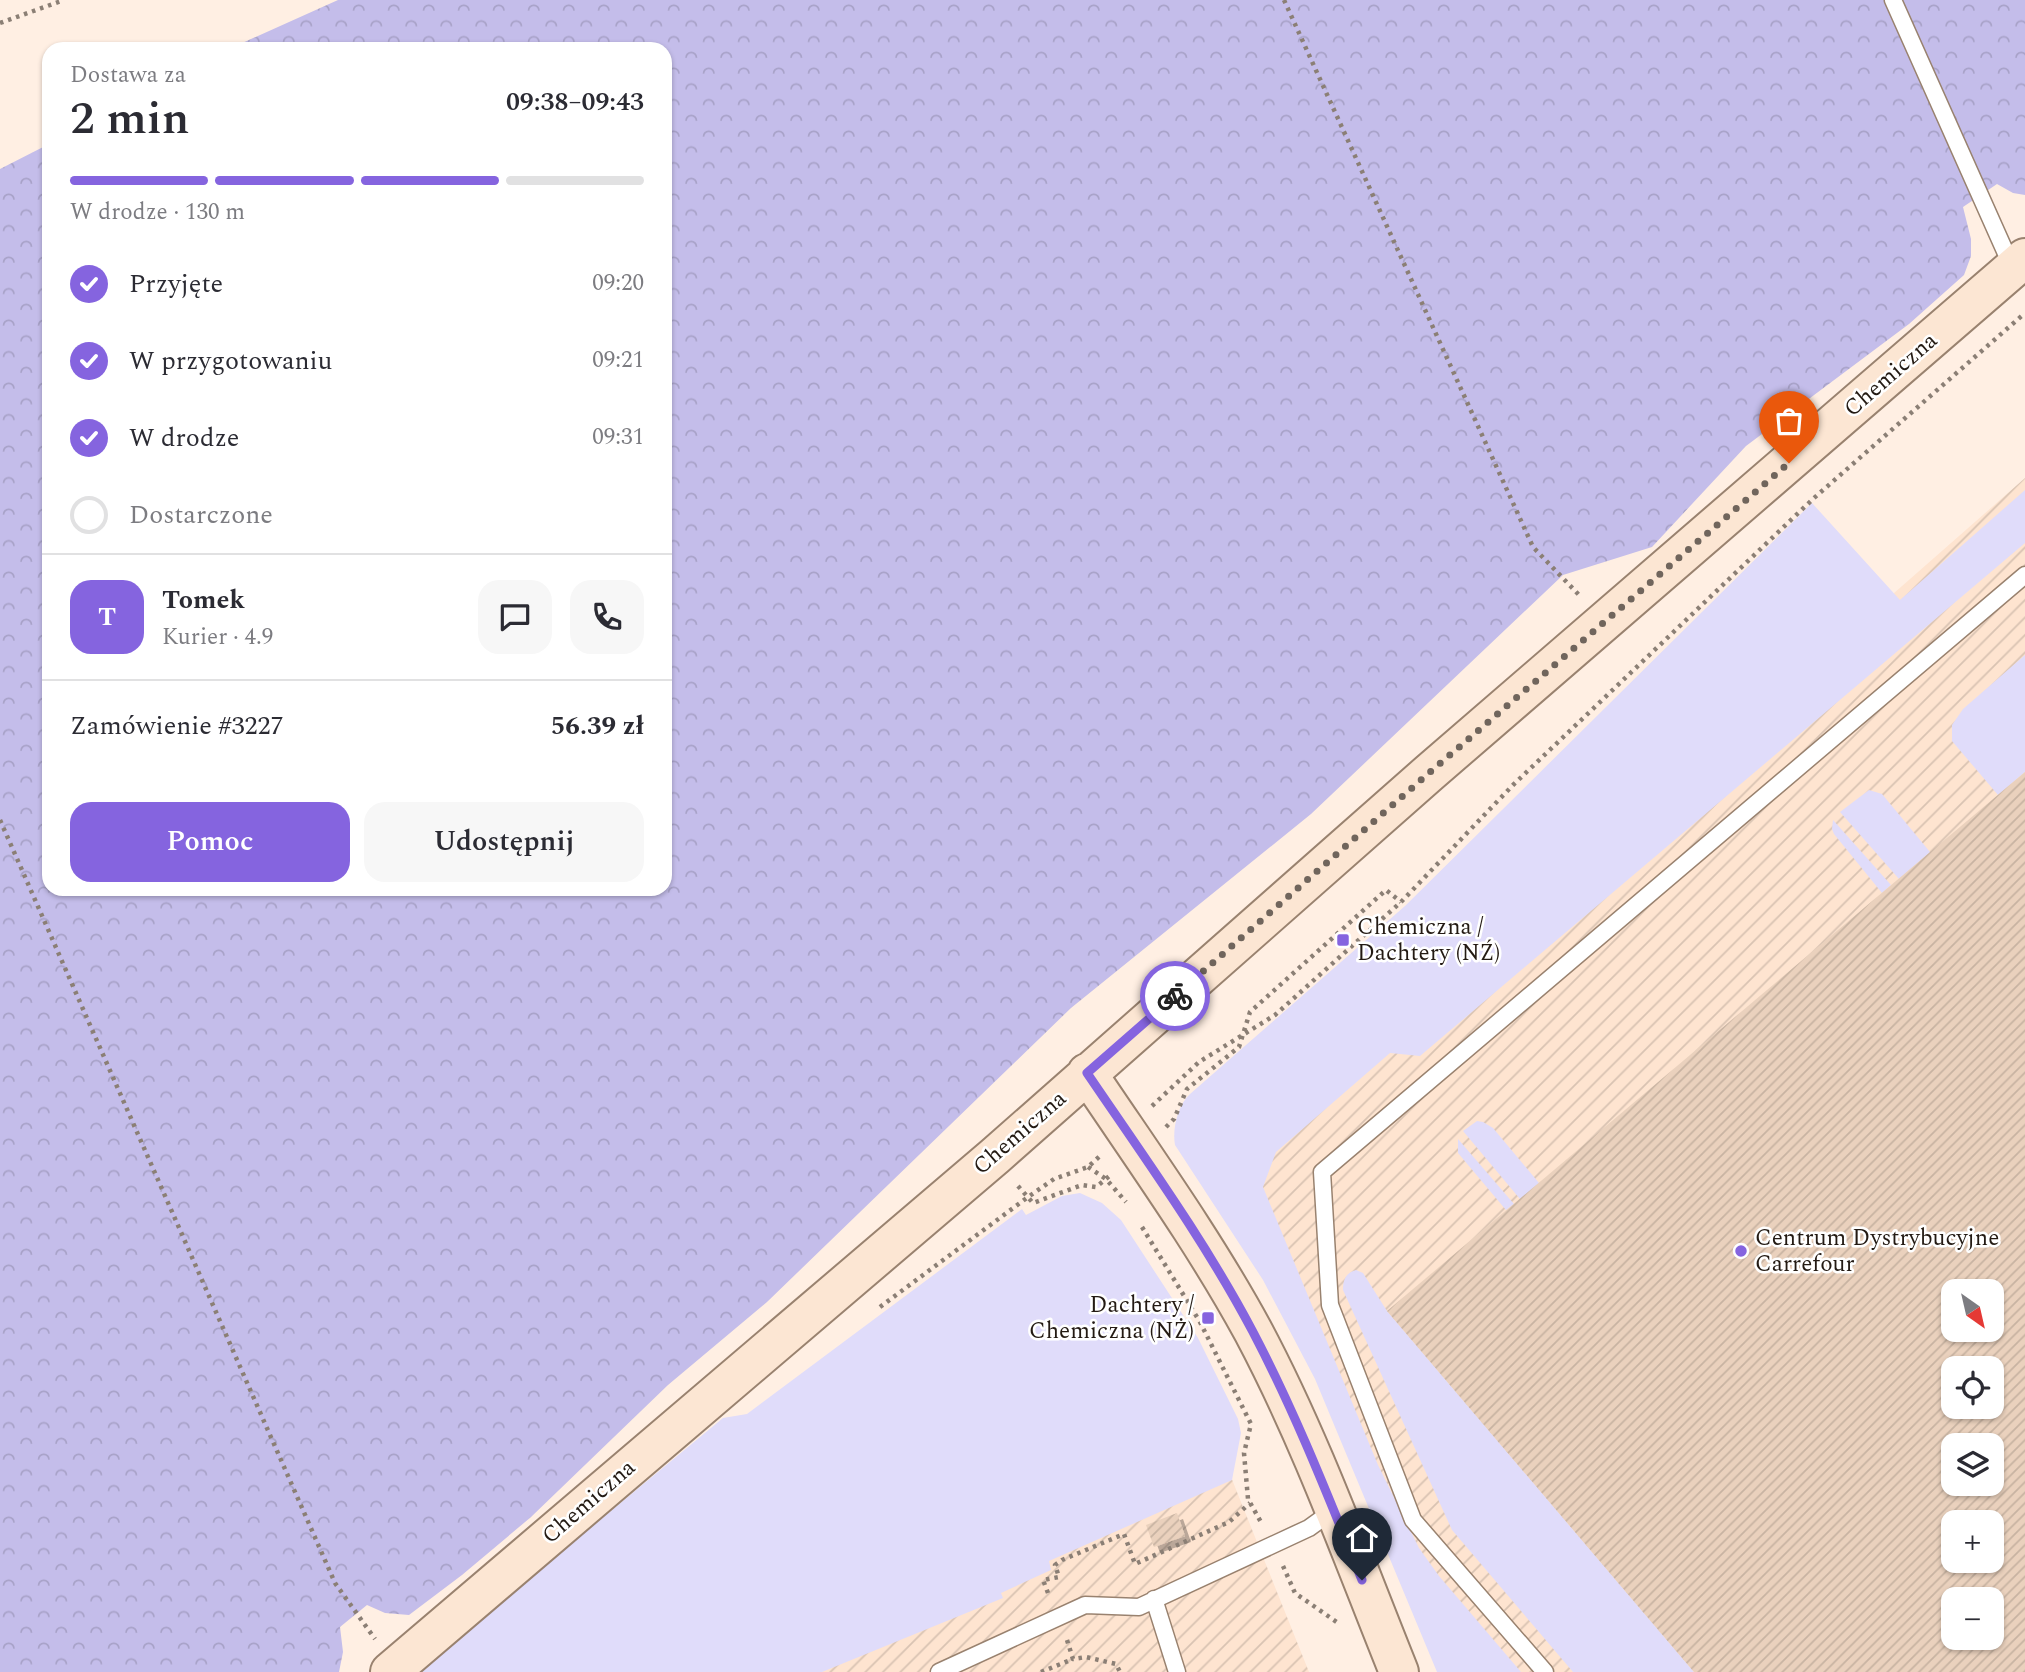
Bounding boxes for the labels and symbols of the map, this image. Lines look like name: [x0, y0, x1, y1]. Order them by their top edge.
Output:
street label: Chemiczna: [1836, 324, 1946, 426]
pin: [1759, 391, 1819, 463]
place label: Chemiczna / Dachtery (NŹ): [1357, 910, 1500, 971]
marker: Chemiczna / Dachtery (NŹ): [1335, 932, 1351, 948]
courier: [1140, 961, 1210, 1031]
street label: Chemiczna: [965, 1082, 1075, 1184]
place label: Centrum Dystrybucyjne Carrefour: [1755, 1221, 1999, 1282]
marker: Centrum Dystrybucyjne Carrefour: [1733, 1243, 1749, 1259]
north arrow: [1941, 1279, 2004, 1342]
place label: Dachtery / Chemiczna (NŻ): [1029, 1288, 1194, 1349]
marker: Dachtery / Chemiczna (NŻ): [1200, 1310, 1216, 1326]
street label: Chemiczna: [534, 1451, 644, 1553]
pin: [1332, 1508, 1392, 1580]

